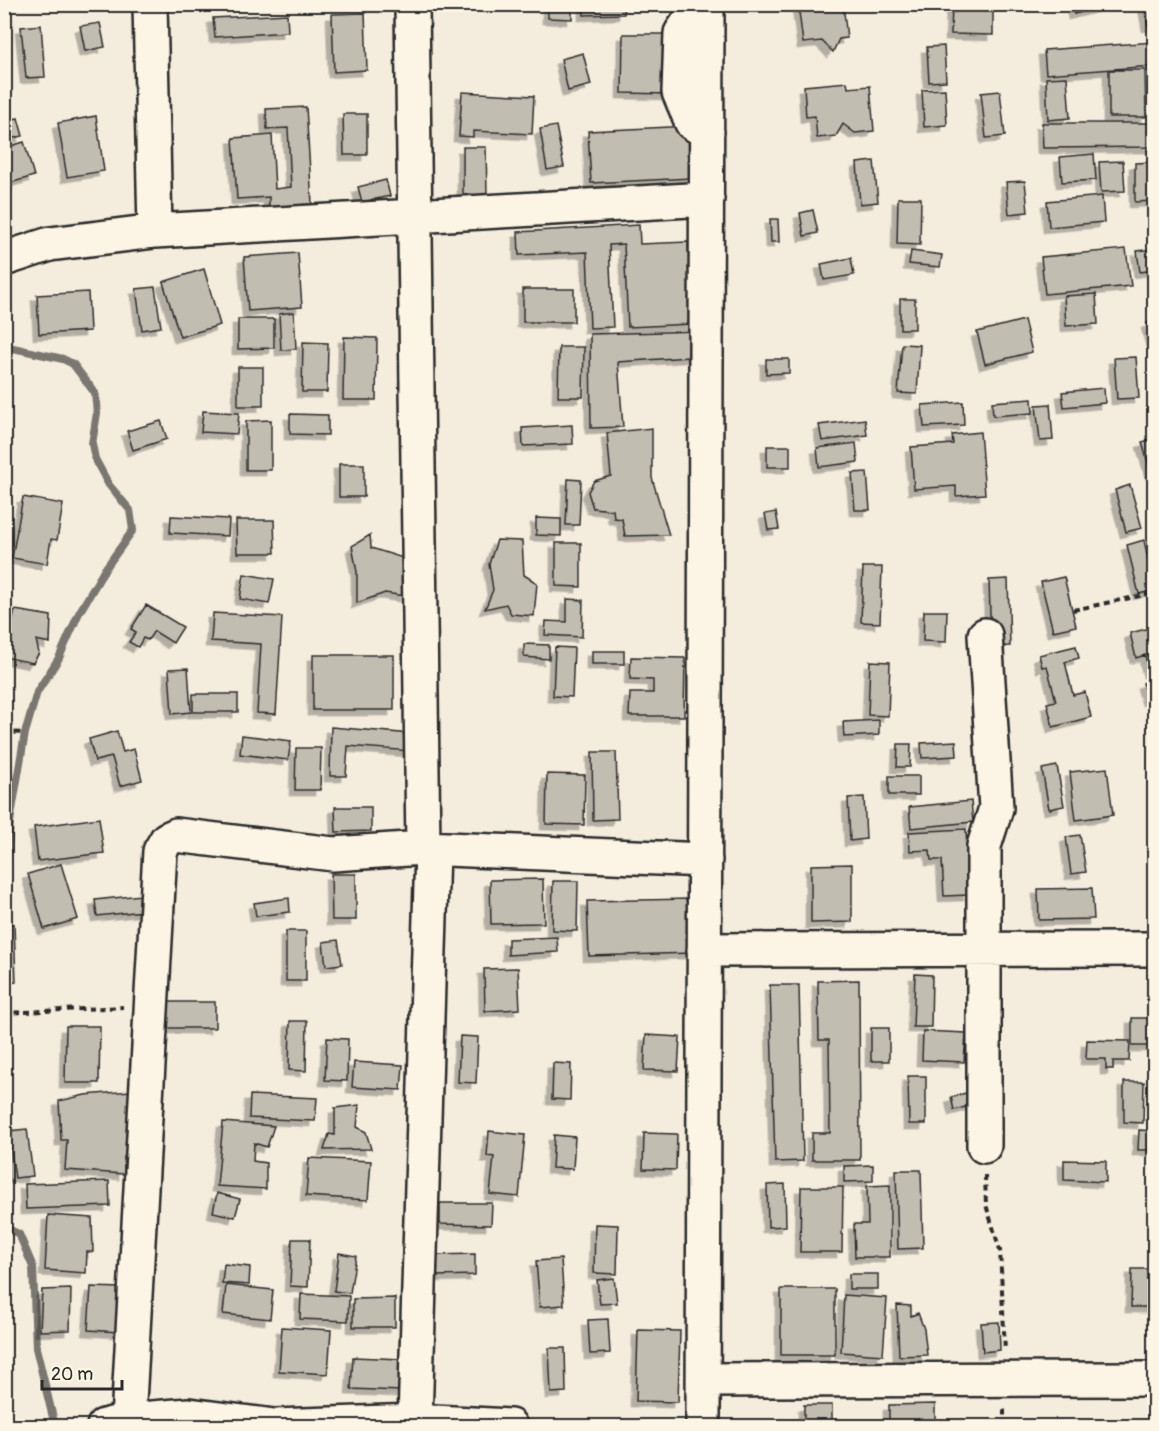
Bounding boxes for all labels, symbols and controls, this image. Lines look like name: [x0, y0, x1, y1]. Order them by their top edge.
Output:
scale bar: [42, 1353, 122, 1391]
text: 20 m: [51, 1363, 93, 1386]

